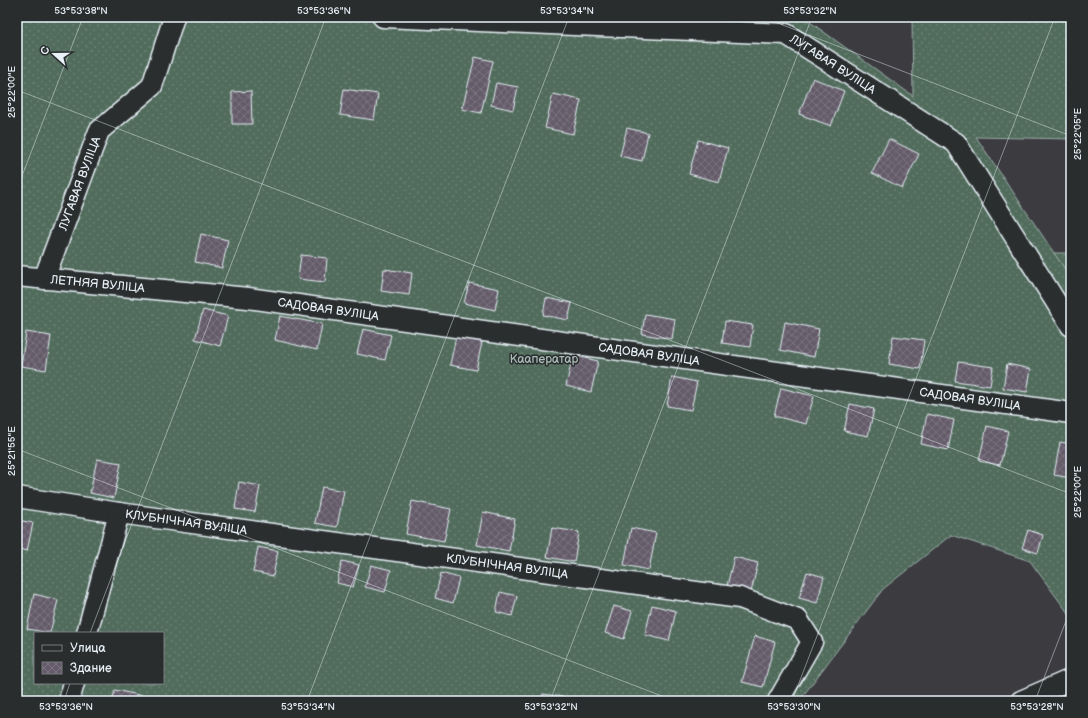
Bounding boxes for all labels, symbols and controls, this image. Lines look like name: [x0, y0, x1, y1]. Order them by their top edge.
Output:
text: 53°53'38"N: [54, 5, 108, 17]
text: 53°53'36"N: [297, 5, 351, 17]
text: 53°53'34"N: [540, 5, 594, 17]
text: 53°53'32"N: [783, 5, 837, 17]
street label: ЛУГАВАЯ ВУЛІЦА: [786, 30, 879, 97]
north arrow: [34, 34, 74, 74]
text: С: [38, 44, 53, 56]
text: 25°22'00"E: [6, 65, 18, 118]
text: 25°22'05"E: [1072, 108, 1084, 160]
street label: ЛУГАВАЯ ВУЛІЦА: [55, 134, 104, 233]
street label: ЛЕТНЯЯ ВУЛІЦА: [49, 272, 146, 296]
street label: САДОВАЯ ВУЛІЦА: [277, 295, 380, 324]
street label: САДОВАЯ ВУЛІЦА: [598, 340, 701, 369]
park label: Кааператар: [510, 352, 579, 367]
street label: САДОВАЯ ВУЛІЦА: [918, 384, 1022, 413]
text: 25°21'55"E: [6, 426, 18, 476]
text: 25°22'00"E: [1072, 465, 1084, 518]
street label: КЛУБНІЧНАЯ ВУЛІЦА: [124, 506, 249, 538]
street label: КЛУБНІЧНАЯ ВУЛІЦА: [445, 550, 570, 582]
legend: [34, 632, 164, 684]
text: Улица: [70, 641, 106, 656]
text: Здание: [70, 661, 112, 676]
text: 53°53'36"N: [39, 701, 93, 713]
text: 53°53'34"N: [281, 701, 335, 713]
text: 53°53'32"N: [524, 701, 578, 713]
text: 53°53'30"N: [767, 701, 821, 713]
text: 53°53'28"N: [1010, 701, 1064, 713]

